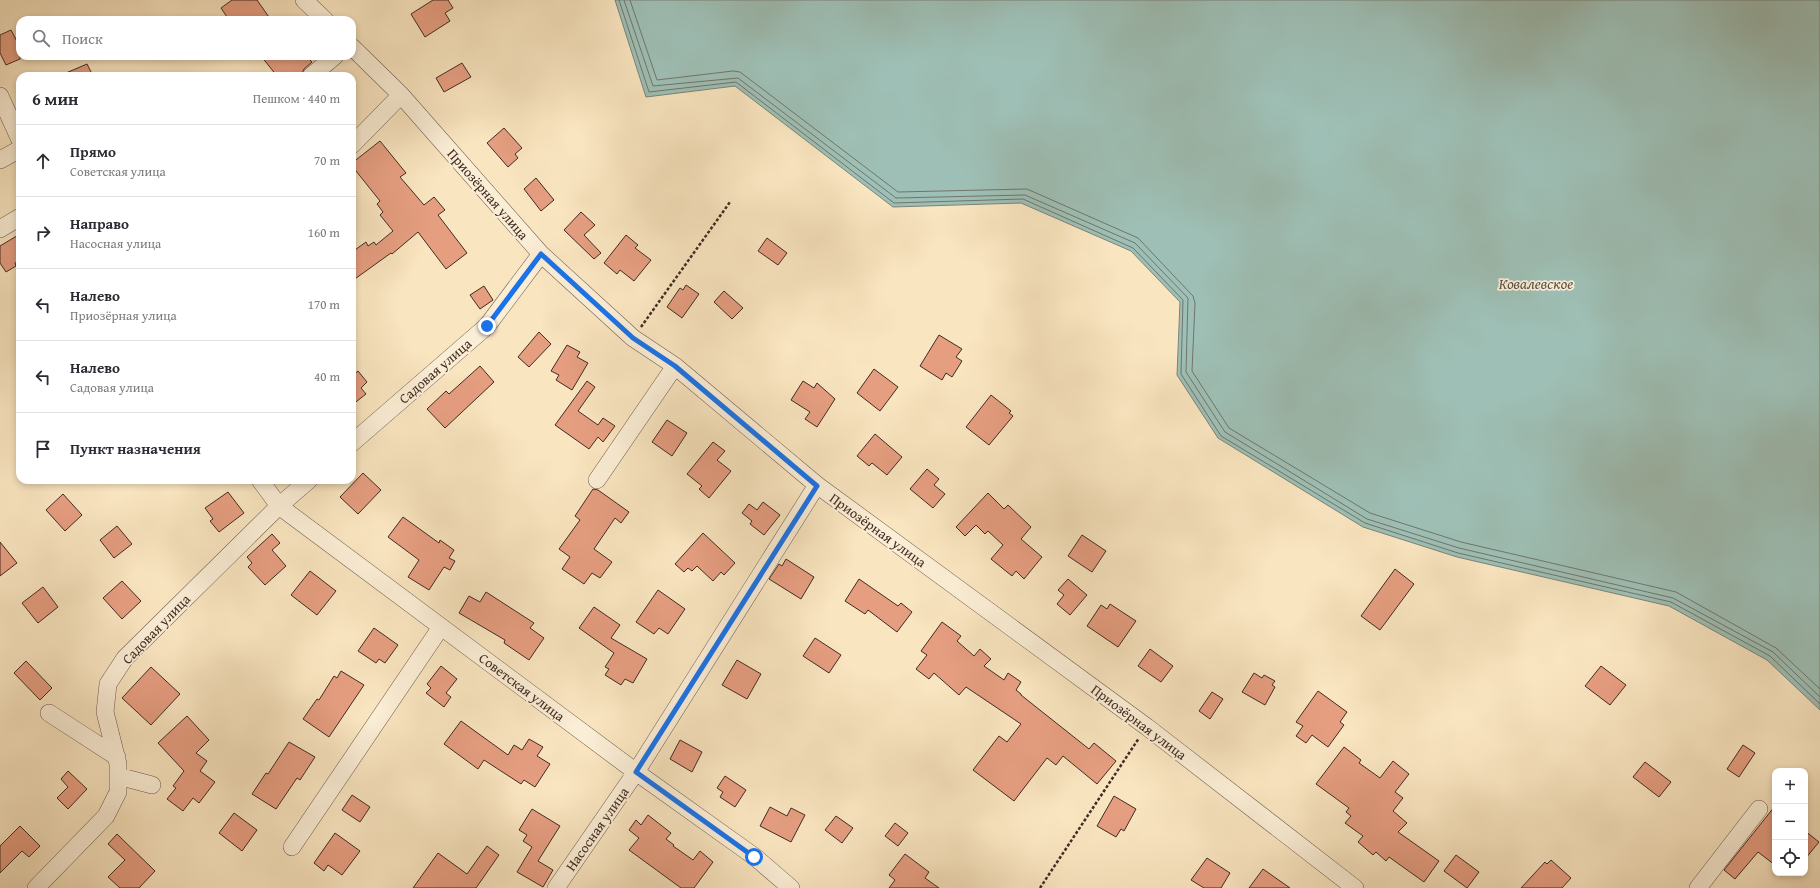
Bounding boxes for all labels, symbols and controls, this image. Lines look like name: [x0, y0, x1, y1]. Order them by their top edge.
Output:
search box: [16, 16, 356, 60]
icon: search: [30, 27, 52, 49]
text: Поиск: [62, 28, 103, 49]
text: 6 мин: [32, 86, 78, 111]
text: Пешком · 440 m: [253, 89, 340, 108]
text: Прямо: [70, 141, 116, 162]
street label: Приозёрная улица: [443, 144, 533, 244]
icon: ahead: [32, 150, 54, 172]
text: 70 m: [314, 151, 340, 170]
text: Советская улица: [70, 162, 166, 181]
text: Направо: [70, 213, 129, 234]
icon: right: [32, 222, 54, 244]
text: 160 m: [308, 223, 340, 242]
text: Насосная улица: [70, 234, 161, 253]
water label: Ковалевское: [1499, 273, 1573, 294]
text: Налево: [70, 285, 120, 306]
icon: left: [32, 294, 54, 316]
text: 170 m: [308, 295, 340, 314]
text: Приозёрная улица: [70, 306, 177, 325]
route end: [478, 317, 496, 335]
street label: Садовая улица: [394, 334, 476, 408]
text: Налево: [70, 357, 120, 378]
icon: left: [32, 366, 54, 388]
text: 40 m: [314, 367, 340, 386]
text: Садовая улица: [70, 378, 154, 397]
icon: arrive: [32, 438, 54, 460]
text: Пункт назначения: [70, 438, 201, 459]
street label: Приозёрная улица: [826, 488, 931, 572]
street label: Садовая улица: [117, 589, 195, 668]
street label: Советская улица: [475, 648, 569, 726]
street label: Приозёрная улица: [1087, 679, 1191, 765]
map controls: [1772, 768, 1808, 876]
button: +: [1772, 768, 1808, 804]
street label: Насосная улица: [561, 783, 634, 875]
button: −: [1772, 804, 1808, 840]
button: locate: [1772, 840, 1808, 876]
route start: [745, 848, 763, 866]

